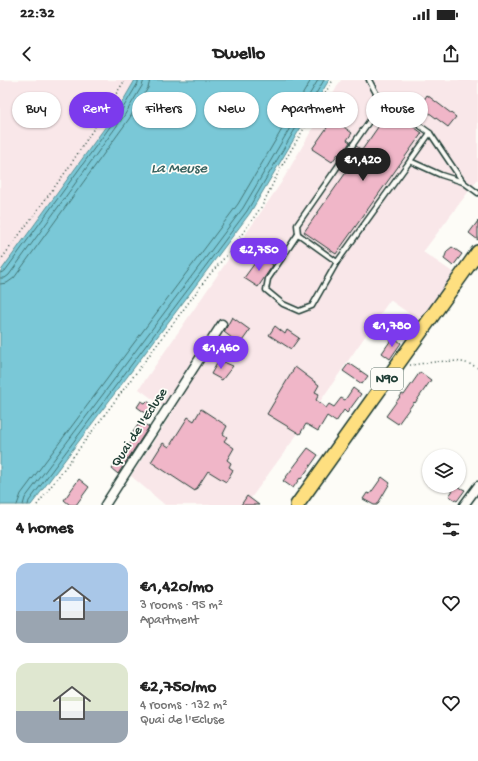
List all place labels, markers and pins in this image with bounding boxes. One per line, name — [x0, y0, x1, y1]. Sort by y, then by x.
pin: €1,420 — [330, 148, 396, 182]
pin: €2,750 — [226, 238, 292, 272]
pin: €1,780 — [359, 314, 425, 348]
pin: €1,460 — [188, 336, 254, 370]

